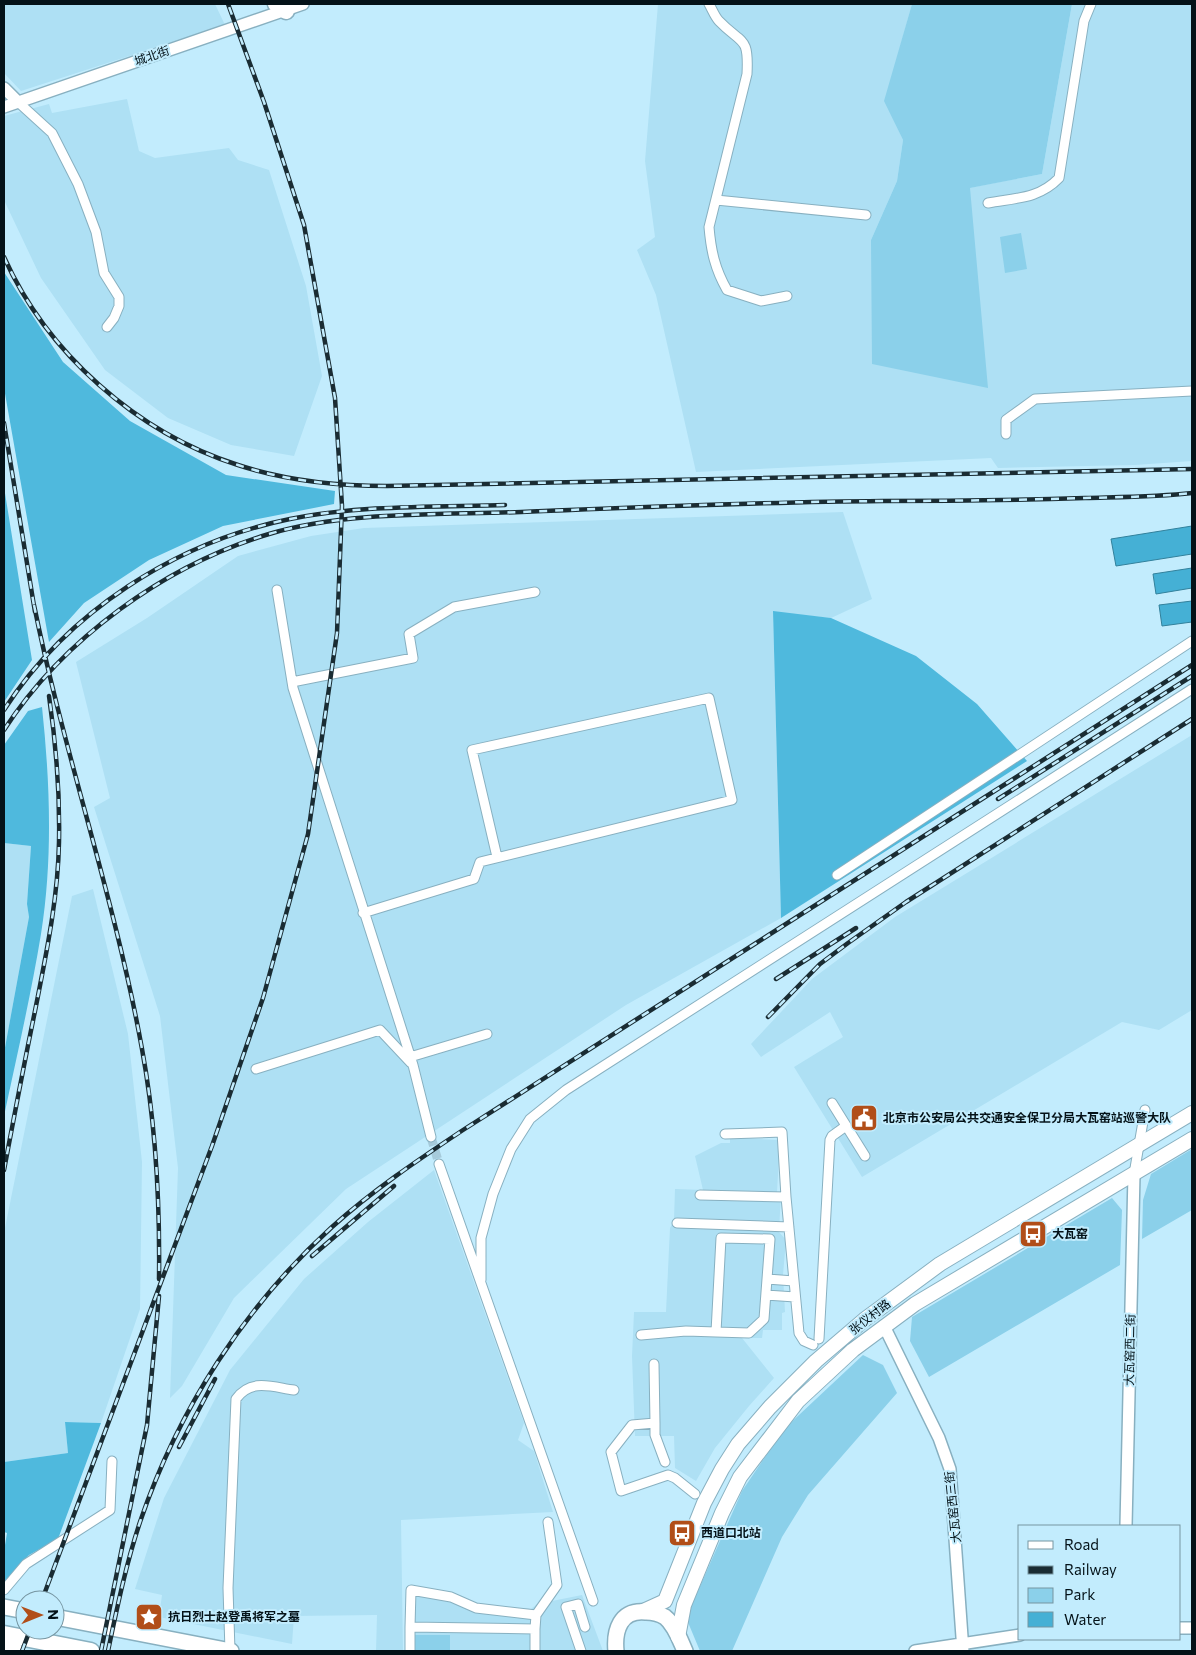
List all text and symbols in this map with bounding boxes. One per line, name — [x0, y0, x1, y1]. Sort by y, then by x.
street label: 城北街 — [132, 43, 171, 68]
public building icon: 北京市公安局公共交通安全保卫分局大瓦窑站巡警大队 — [849, 1103, 879, 1133]
place label: 北京市公安局公共交通安全保卫分局大瓦窑站巡警大队 — [883, 1110, 1171, 1124]
bus stop icon: 大瓦窑 — [1018, 1219, 1048, 1249]
place label: 大瓦窑 — [1052, 1226, 1088, 1240]
street label: 张仪村路 — [846, 1296, 893, 1337]
street label: 大瓦窑西二街 — [1121, 1314, 1137, 1386]
street label: 大瓦窑西三街 — [941, 1471, 963, 1544]
bus stop icon: 西道口北站 — [667, 1518, 697, 1548]
place label: 西道口北站 — [701, 1525, 761, 1539]
legend — [1018, 1525, 1181, 1640]
text: Road — [1064, 1535, 1099, 1553]
text: Railway — [1064, 1560, 1117, 1578]
text: Park — [1064, 1585, 1095, 1603]
north arrow — [15, 1590, 65, 1640]
place icon: 抗日烈士赵登禹将军之墓 — [134, 1602, 164, 1632]
text: N — [45, 1609, 62, 1620]
place label: 抗日烈士赵登禹将军之墓 — [168, 1609, 300, 1623]
text: Water — [1064, 1610, 1106, 1628]

